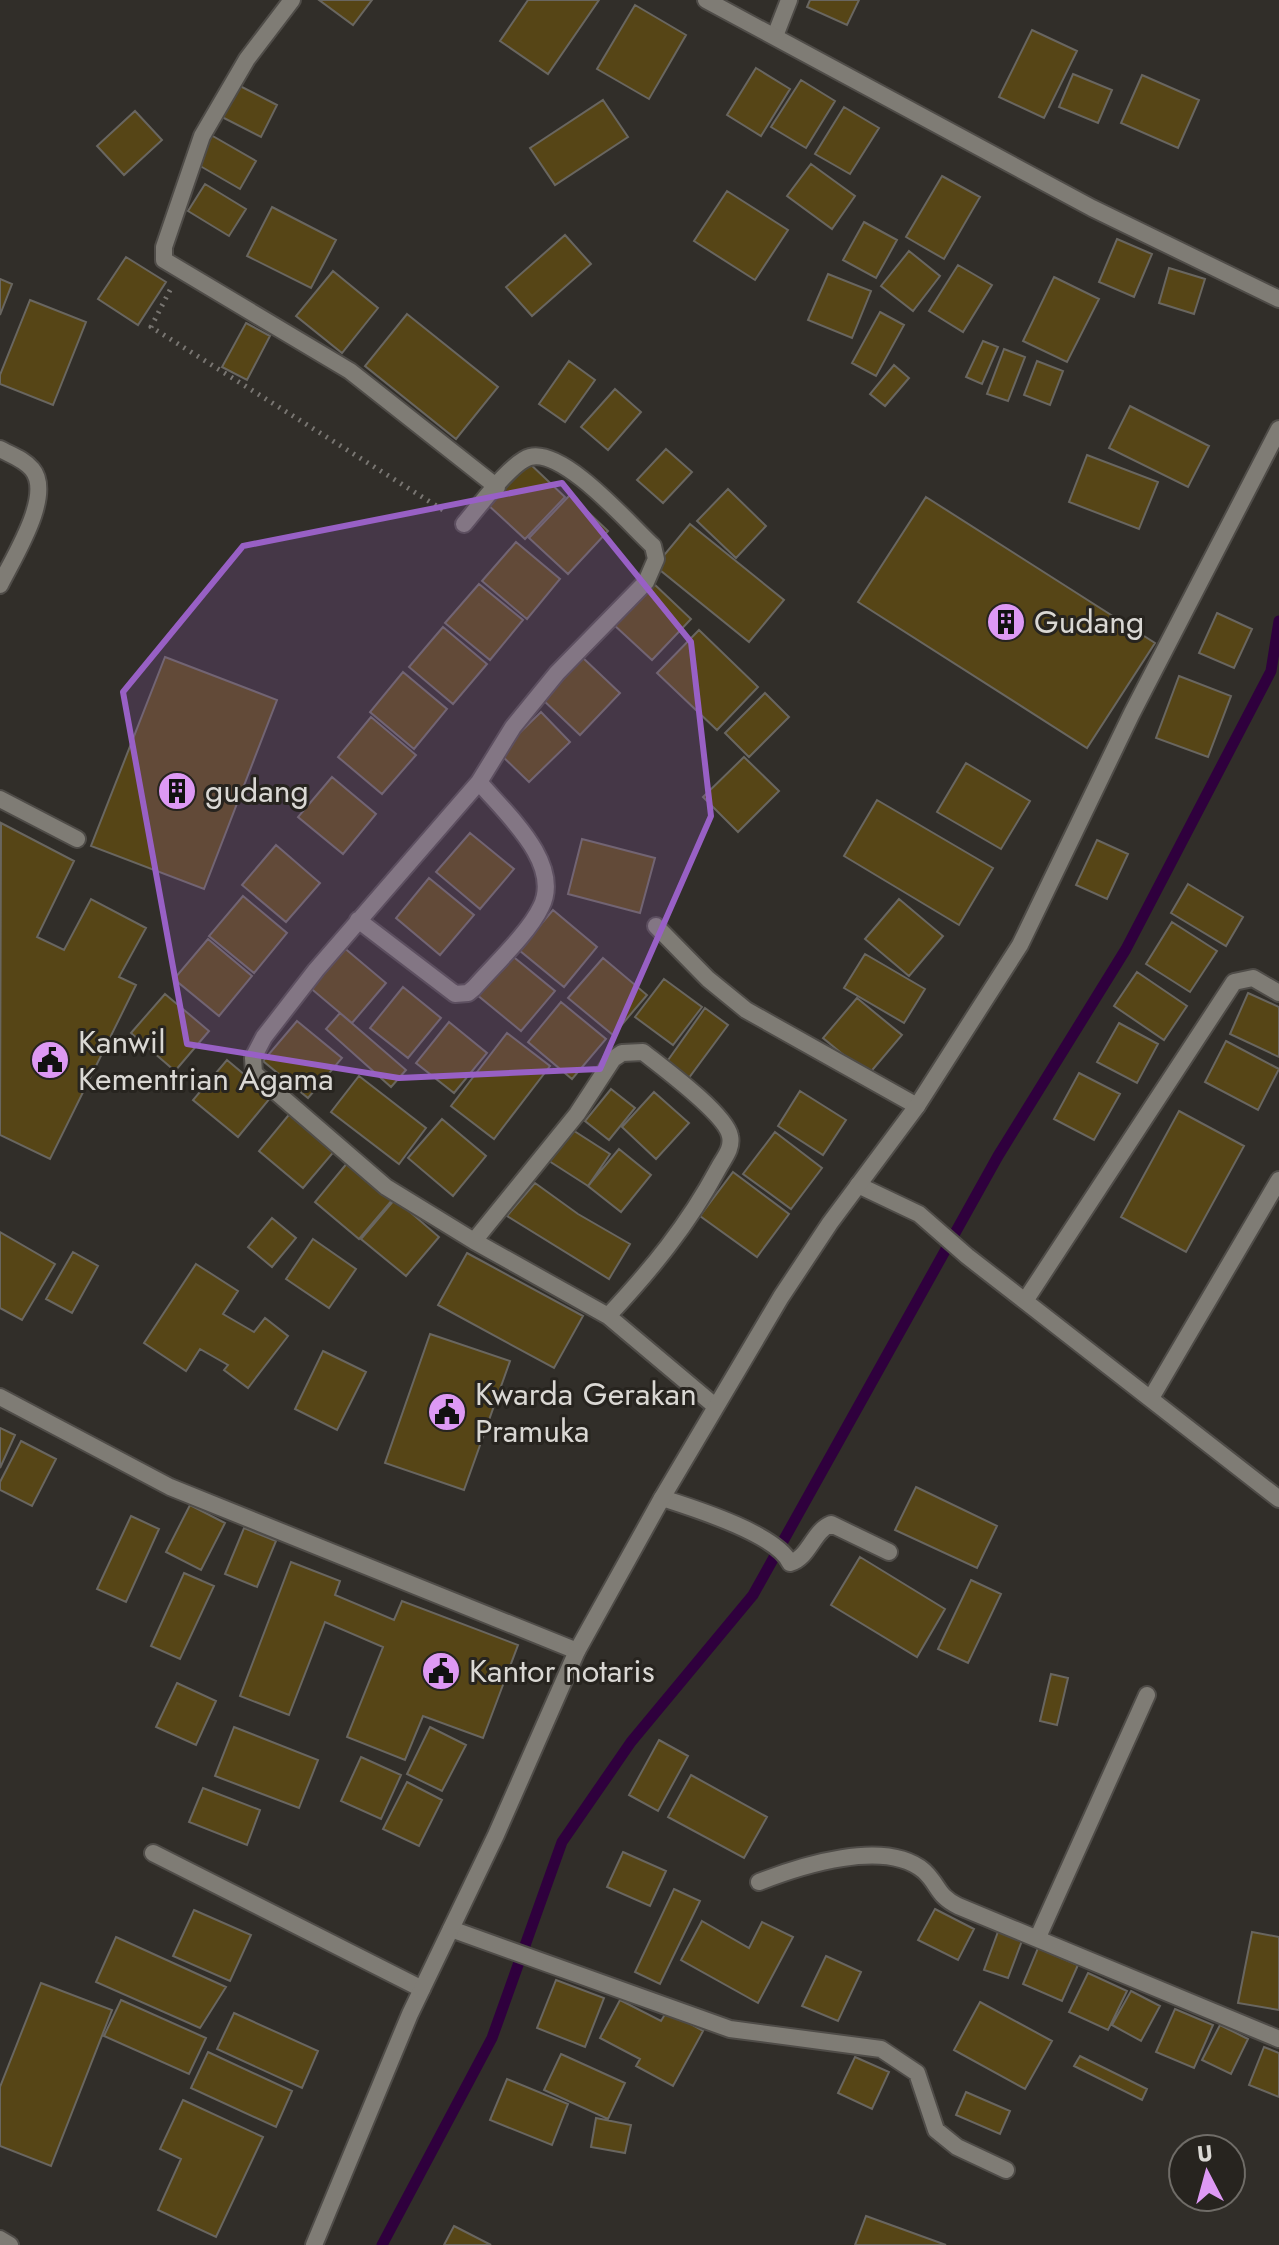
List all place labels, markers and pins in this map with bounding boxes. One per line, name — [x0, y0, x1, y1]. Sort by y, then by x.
place label: Gudang — [1034, 599, 1144, 645]
building icon: Gudang — [985, 601, 1027, 643]
place label: gudang — [205, 768, 309, 814]
building icon: gudang — [156, 770, 198, 812]
place label: Kanwil Kementrian Agama — [78, 1019, 334, 1102]
public building icon: Kanwil Kementrian Agama — [29, 1039, 71, 1081]
place label: Kwarda Gerakan Pramuka — [475, 1371, 697, 1454]
public building icon: Kwarda Gerakan Pramuka — [426, 1391, 468, 1433]
place label: Kantor notaris — [469, 1648, 655, 1694]
public building icon: Kantor notaris — [420, 1650, 462, 1692]

